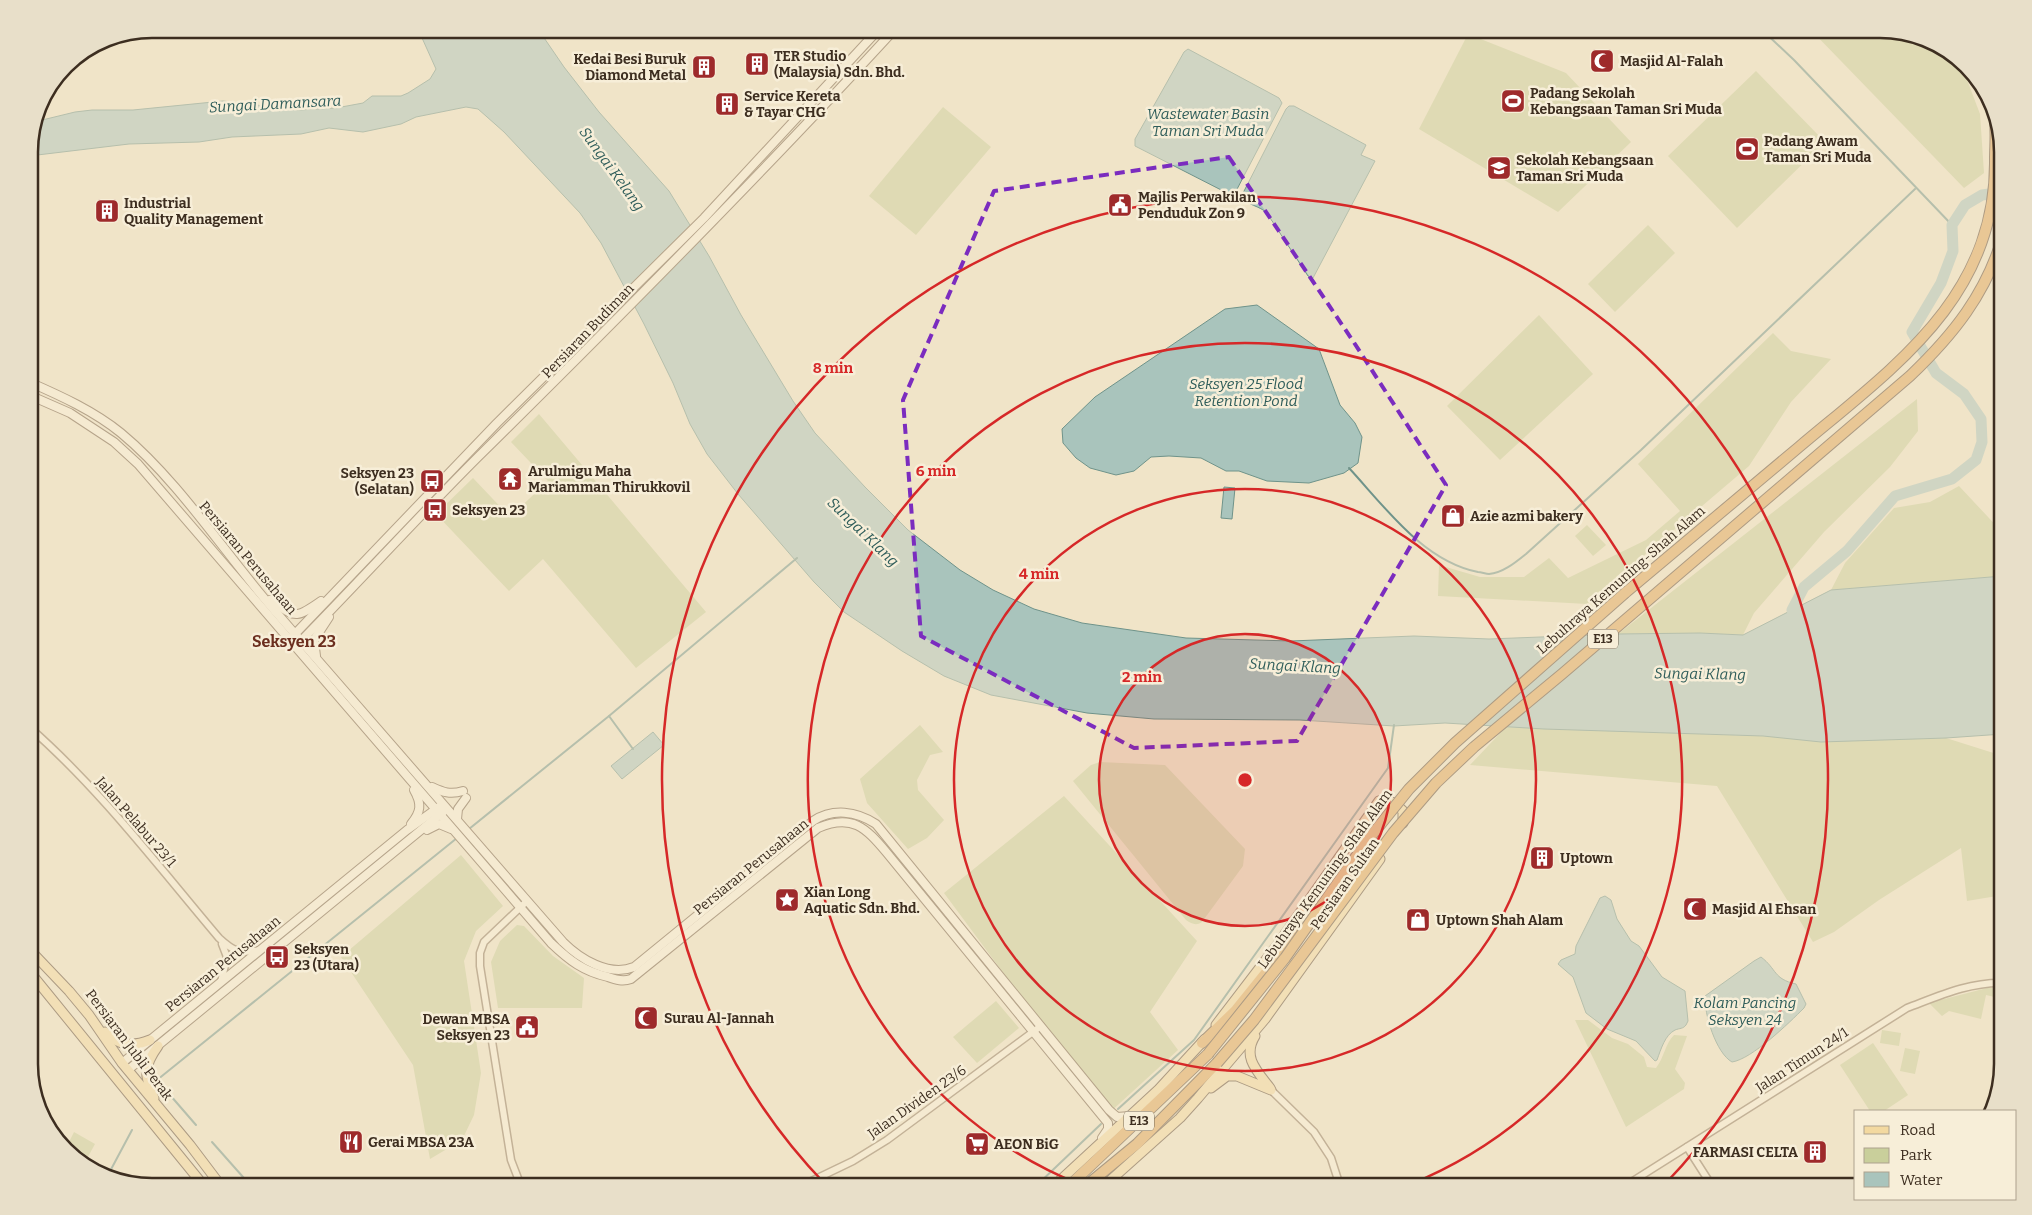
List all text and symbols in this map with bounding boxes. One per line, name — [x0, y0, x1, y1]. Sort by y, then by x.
place label: TER Studio (Malaysia) Sdn. Bhd. — [774, 48, 905, 81]
mosque icon: Masjid Al-Falah — [1589, 48, 1615, 74]
place label: Kedai Besi Buruk Diamond Metal — [573, 51, 687, 84]
building icon: TER Studio (Malaysia) Sdn. Bhd. — [744, 51, 770, 77]
place label: Masjid Al-Falah — [1620, 53, 1723, 70]
building icon: Kedai Besi Buruk Diamond Metal — [691, 54, 717, 80]
place label: Padang Sekolah Kebangsaan Taman Sri Muda — [1530, 85, 1722, 118]
place label: Service Kereta & Tayar CHG — [744, 88, 841, 121]
sports icon: Padang Sekolah Kebangsaan Taman Sri Muda — [1500, 88, 1526, 114]
building icon: Service Kereta & Tayar CHG — [714, 91, 740, 117]
water label: Sungai Damansara — [208, 92, 342, 116]
water label: Wastewater Basin Taman Sri Muda — [1147, 105, 1269, 140]
water label: Sungai Kelang — [576, 124, 648, 214]
place label: Padang Awam Taman Sri Muda — [1764, 133, 1872, 166]
sports icon: Padang Awam Taman Sri Muda — [1734, 136, 1760, 162]
place label: Sekolah Kebangsaan Taman Sri Muda — [1516, 152, 1653, 185]
school or university icon: Sekolah Kebangsaan Taman Sri Muda — [1486, 155, 1512, 181]
place label: Majlis Perwakilan Penduduk Zon 9 — [1138, 189, 1256, 222]
public building icon: Majlis Perwakilan Penduduk Zon 9 — [1107, 192, 1133, 218]
place label: Industrial Quality Management — [124, 195, 264, 228]
building icon: Industrial Quality Management — [94, 198, 120, 224]
street label: Persiaran Budiman — [538, 280, 638, 382]
text: 8 min — [813, 359, 854, 377]
water label: Seksyen 25 Flood Retention Pond — [1189, 375, 1303, 410]
text: 6 min — [916, 462, 956, 480]
place label: Arulmigu Maha Mariamman Thirukkovil — [528, 463, 691, 496]
place label: Seksyen 23 (Selatan) — [341, 465, 414, 498]
temple icon: Arulmigu Maha Mariamman Thirukkovil — [497, 466, 523, 492]
bus stop icon: Seksyen 23 (Selatan) — [419, 468, 445, 494]
water label: Sungai Klang — [824, 494, 902, 570]
bus stop icon: Seksyen 23 — [422, 497, 448, 523]
street label: Persiaran Perusahaan — [196, 498, 301, 618]
place label: Seksyen 23 — [452, 502, 525, 519]
street label: Lebuhraya Kemuning-Shah Alam — [1533, 502, 1709, 658]
shop icon: Azie azmi bakery — [1440, 503, 1466, 529]
place label: Azie azmi bakery — [1470, 508, 1583, 525]
text: 4 min — [1019, 565, 1060, 583]
road number: E13 — [1588, 630, 1618, 648]
district label: Seksyen 23 — [252, 632, 336, 651]
water label: Sungai Klang — [1249, 655, 1341, 677]
water label: Sungai Klang — [1654, 664, 1746, 684]
text: 2 min — [1122, 668, 1162, 686]
centre of rings — [1236, 771, 1254, 789]
street label: Jalan Pelabur 23/1 — [92, 773, 180, 871]
street label: Lebuhraya Kemuning-Shah Alam — [1254, 786, 1396, 972]
street label: Persiaran Perusahaan — [690, 815, 812, 919]
street label: Persiaran Sultan — [1307, 835, 1383, 933]
building icon: Uptown — [1529, 845, 1555, 871]
place label: Uptown — [1560, 850, 1613, 867]
place label: Xian Long Aquatic Sdn. Bhd. — [804, 884, 920, 917]
place icon: Xian Long Aquatic Sdn. Bhd. — [774, 887, 800, 913]
mosque icon: Masjid Al Ehsan — [1682, 896, 1708, 922]
place label: Masjid Al Ehsan — [1712, 901, 1816, 918]
shop icon: Uptown Shah Alam — [1405, 907, 1431, 933]
street label: Persiaran Perusahaan — [162, 912, 284, 1016]
place label: Uptown Shah Alam — [1436, 912, 1564, 929]
place label: Seksyen 23 (Utara) — [294, 941, 359, 974]
bus stop icon: Seksyen 23 (Utara) — [264, 944, 290, 970]
street label: Persiaran Jubli Perak — [82, 986, 176, 1104]
water label: Kolam Pancing Seksyen 24 — [1694, 994, 1796, 1029]
mosque icon: Surau Al-Jannah — [633, 1005, 659, 1031]
place label: Surau Al-Jannah — [664, 1010, 774, 1027]
place label: Dewan MBSA Seksyen 23 — [423, 1011, 510, 1044]
public building icon: Dewan MBSA Seksyen 23 — [514, 1014, 540, 1040]
street label: Jalan Timun 24/1 — [1752, 1024, 1852, 1097]
street label: Jalan Dividen 23/6 — [864, 1062, 969, 1143]
legend — [1854, 1110, 2017, 1200]
road number: E13 — [1124, 1112, 1154, 1130]
text: Road — [1900, 1121, 1935, 1139]
restaurant icon: Gerai MBSA 23A — [338, 1129, 364, 1155]
supermarket icon: AEON BiG — [964, 1131, 990, 1157]
place label: Gerai MBSA 23A — [368, 1134, 474, 1151]
place label: AEON BiG — [994, 1136, 1059, 1153]
building icon: FARMASI CELTA — [1802, 1139, 1828, 1165]
place label: FARMASI CELTA — [1693, 1144, 1798, 1161]
text: Park — [1900, 1146, 1932, 1164]
text: Water — [1900, 1171, 1943, 1189]

